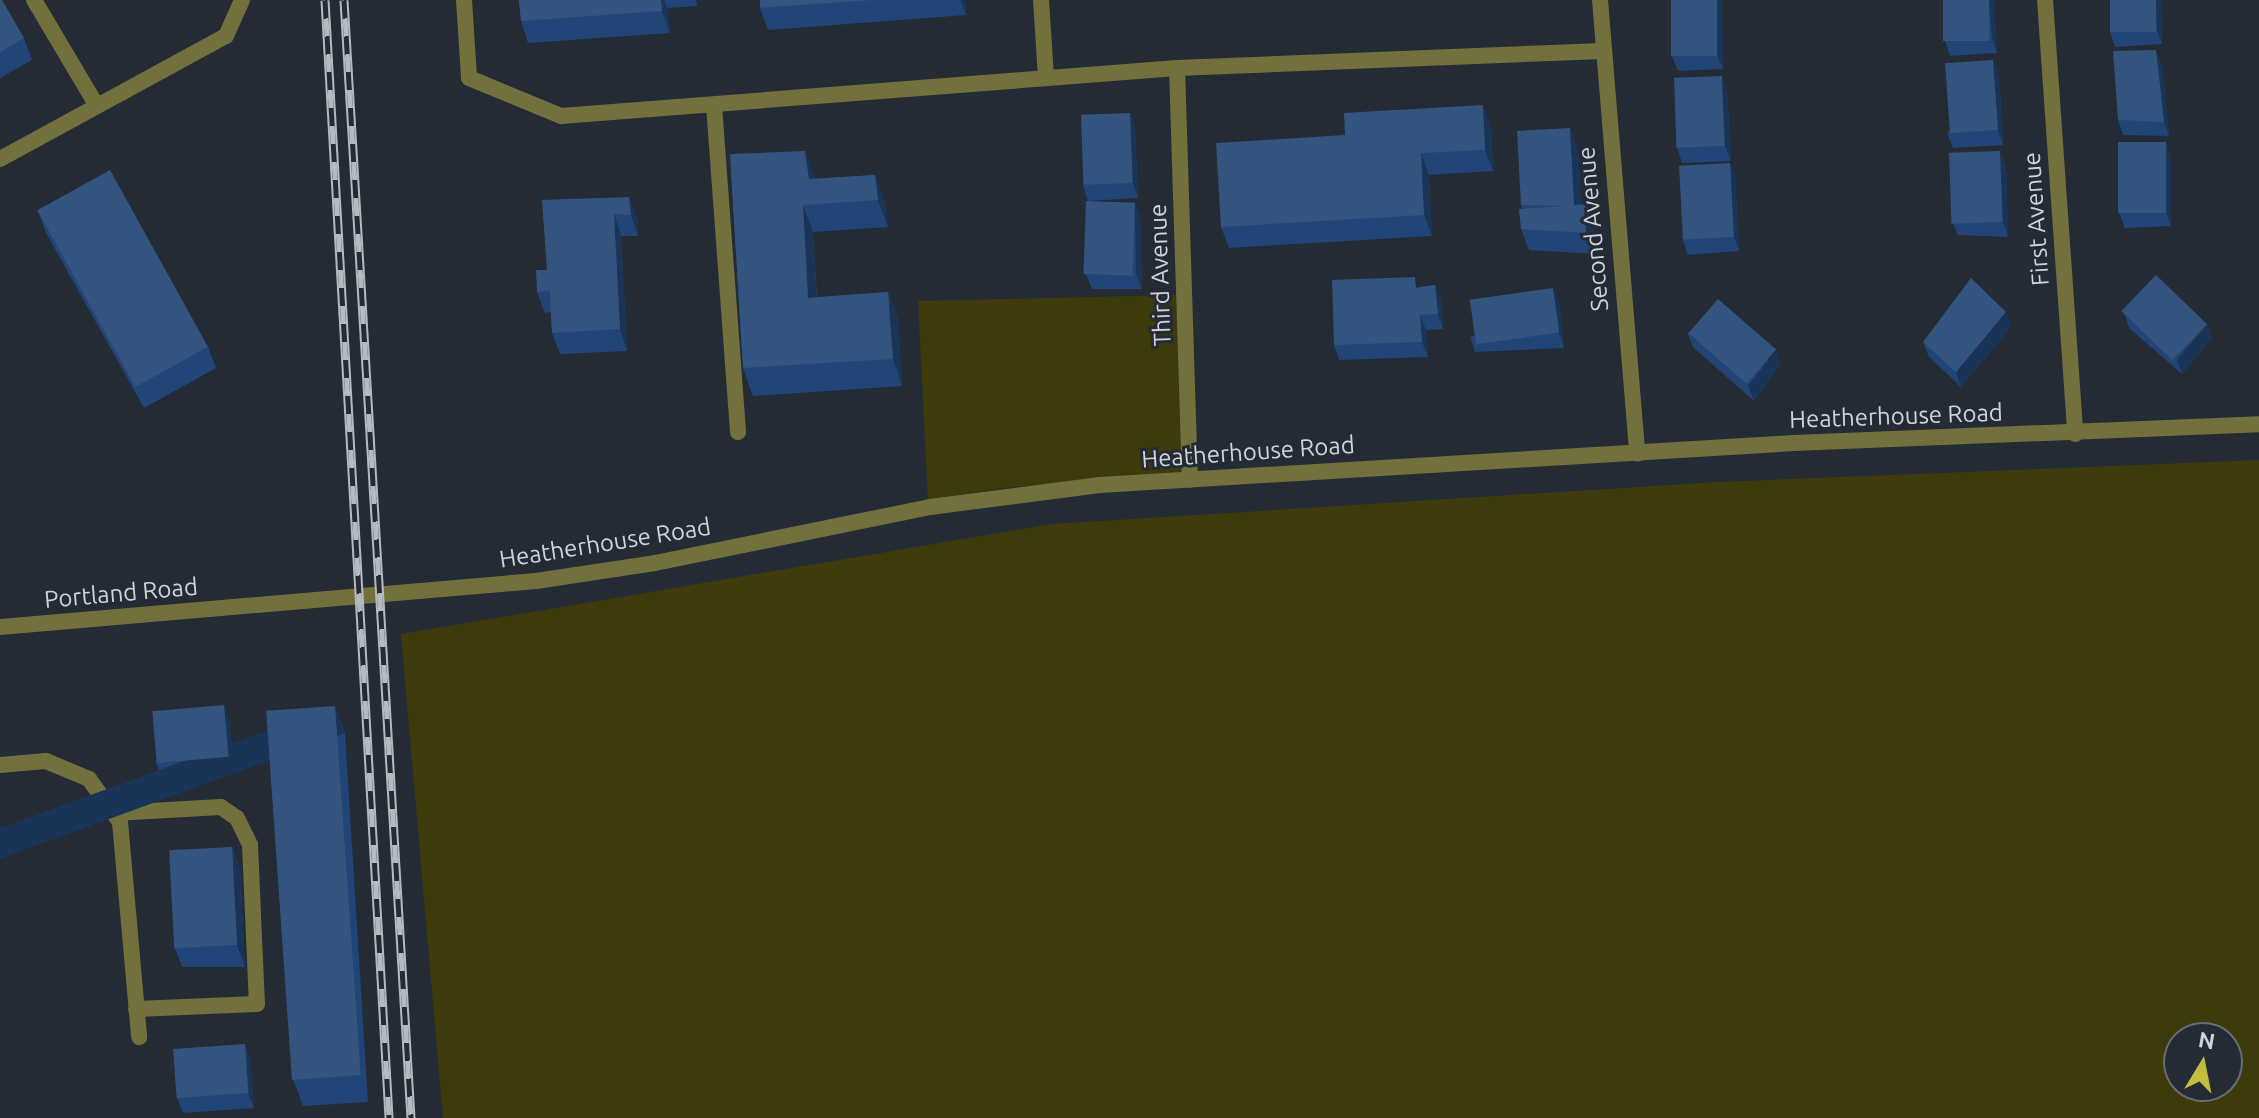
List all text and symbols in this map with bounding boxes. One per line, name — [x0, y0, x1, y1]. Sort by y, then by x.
street label: Second Avenue — [1571, 146, 1615, 312]
street label: First Avenue — [2017, 151, 2055, 287]
street label: Third Avenue — [1143, 203, 1177, 347]
street label: Heatherhouse Road — [1789, 398, 2003, 434]
street label: Heatherhouse Road — [1140, 430, 1356, 474]
street label: Heatherhouse Road — [497, 512, 713, 574]
street label: Portland Road — [43, 572, 199, 614]
north arrow — [2163, 1022, 2243, 1102]
text: N — [2197, 1026, 2217, 1054]

